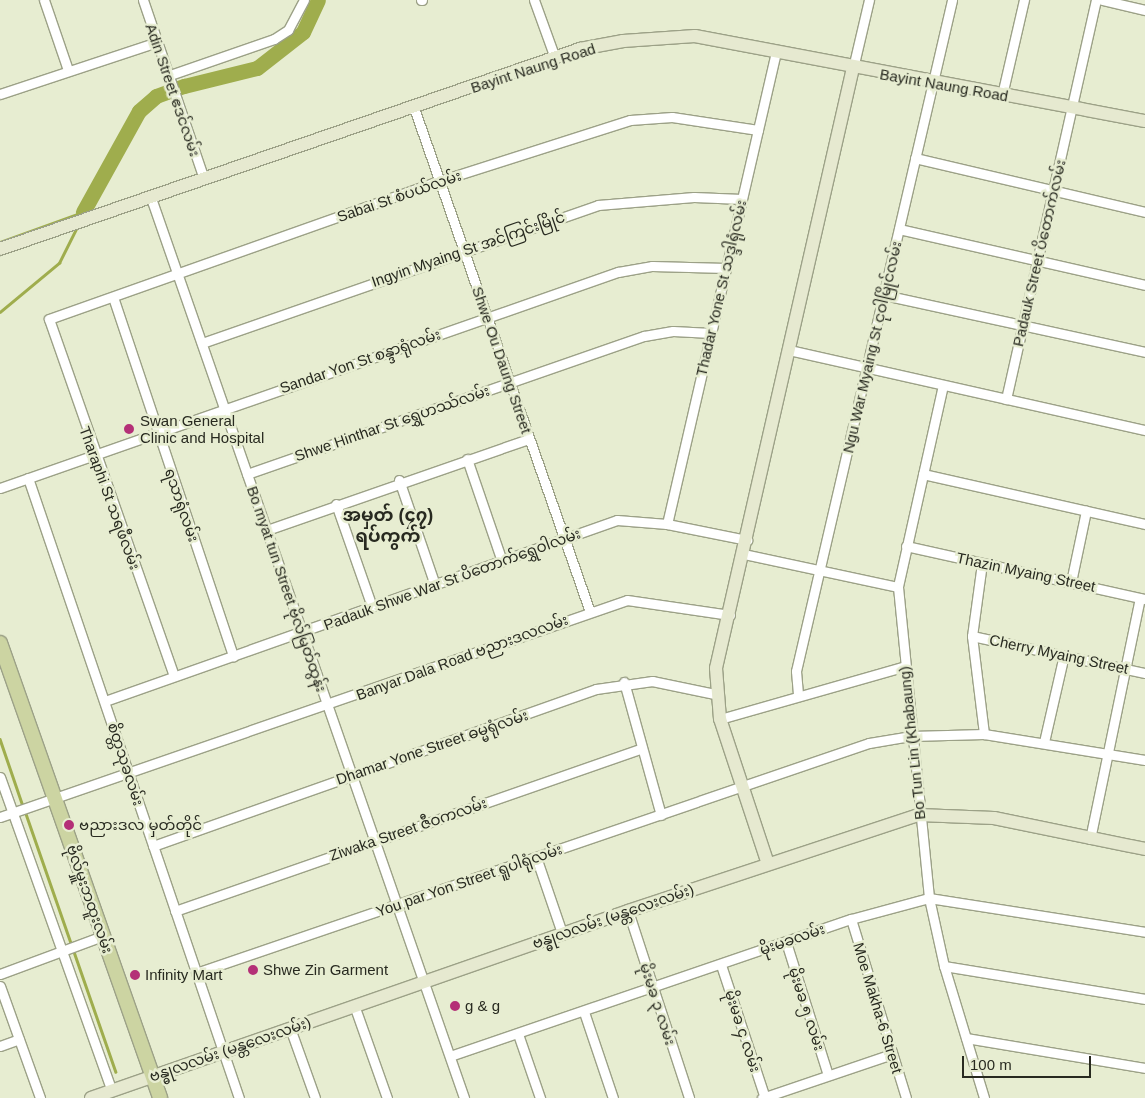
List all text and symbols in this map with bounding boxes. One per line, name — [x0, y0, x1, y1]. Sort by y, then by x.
street label: Adin Street ဧဒင်လမ်း — [142, 21, 204, 159]
street label: Bayint Naung Road — [468, 39, 598, 97]
street label: Bayint Naung Road — [878, 65, 1010, 105]
street label: Padauk Street ပိတောက်လမ်း — [1009, 158, 1069, 348]
street label: Sabai St စံပယ်လမ်း — [335, 166, 463, 226]
street label: Thadar Yone St သဒ္ဒါရုံလမ်း — [692, 198, 750, 378]
street label: Ingyin Myaing St အင်ကြင်းမြိုင် — [369, 207, 567, 291]
street label: Ngu War Myaing St ငုဝါမြိုင်လမ်း — [839, 239, 905, 455]
street label: Shwe Ou Daung Street — [468, 284, 536, 436]
street label: Sandar Yon St စန္ဒာရုံလမ်း — [277, 325, 443, 397]
street label: Shwe Hinthar St ရွှေဟဿ်လမ်း — [292, 381, 492, 465]
place label: Swan General Clinic and Hospital — [140, 411, 264, 446]
marker: Swan General Clinic and Hospital — [122, 422, 136, 436]
street label: Tharaphi St သရဖီလမ်း — [76, 424, 144, 572]
street label: ရသာရုံလမ်း — [161, 466, 203, 544]
street label: Bo myat tun Street ဗိုလ်မြတ်ထွန်း — [243, 484, 331, 694]
district label: အမှတ် (၄၇) ရပ်ကွက် — [343, 505, 433, 548]
street label: Padauk Shwe War St ပိတောက်ရွှေဝါလမ်း — [321, 524, 583, 634]
street label: Thazin Myaing Street — [955, 548, 1097, 596]
street label: Banyar Dala Road ဗညားဒလလမ်း — [354, 610, 570, 704]
street label: Cherry Myaing Street — [988, 630, 1130, 678]
street label: Bo Tun Lin (Khabaung) — [895, 665, 929, 821]
street label: Dhamar Yone Street ဓမ္မရုံလမ်း — [333, 706, 531, 788]
street label: စိတ္တသုခလမ်း — [104, 720, 148, 808]
street label: Ziwaka Street ဇီဝကလမ်း — [327, 794, 489, 864]
place label: ဗညားဒလ မှတ်တိုင် — [79, 816, 202, 834]
marker: ဗညားဒလ မှတ်တိုင် — [63, 819, 75, 831]
street label: You par Yon Street ရူပါရုံလမ်း — [374, 840, 564, 920]
street label: ဗိုလ်မှူးဘထူးလမ်း — [63, 842, 117, 956]
street label: ဗန္ဓုလလမ်း (မန္တလေးလမ်း) — [530, 880, 696, 952]
street label: မိုးမခလမ်း — [757, 919, 827, 959]
street label: Moe Makha-6 Street — [850, 940, 906, 1076]
place label: Shwe Zin Garment — [263, 961, 388, 979]
street label: မိုးမခ ၃ လမ်း — [636, 961, 680, 1047]
marker: Shwe Zin Garment — [247, 964, 259, 976]
street label: မိုးမခ ၅ လမ်း — [785, 965, 829, 1053]
place label: Infinity Mart — [145, 966, 223, 984]
marker: Infinity Mart — [129, 969, 141, 981]
street label: မိုးမခ ၄ လမ်း — [721, 988, 765, 1074]
place label: g & g — [465, 997, 500, 1015]
marker: g & g — [449, 1000, 461, 1012]
street label: ဗန္ဓုလလမ်း (မန္တလေးလမ်း) — [147, 1013, 313, 1085]
scale bar — [965, 1046, 1094, 1078]
text: 100 m — [970, 1056, 1012, 1073]

